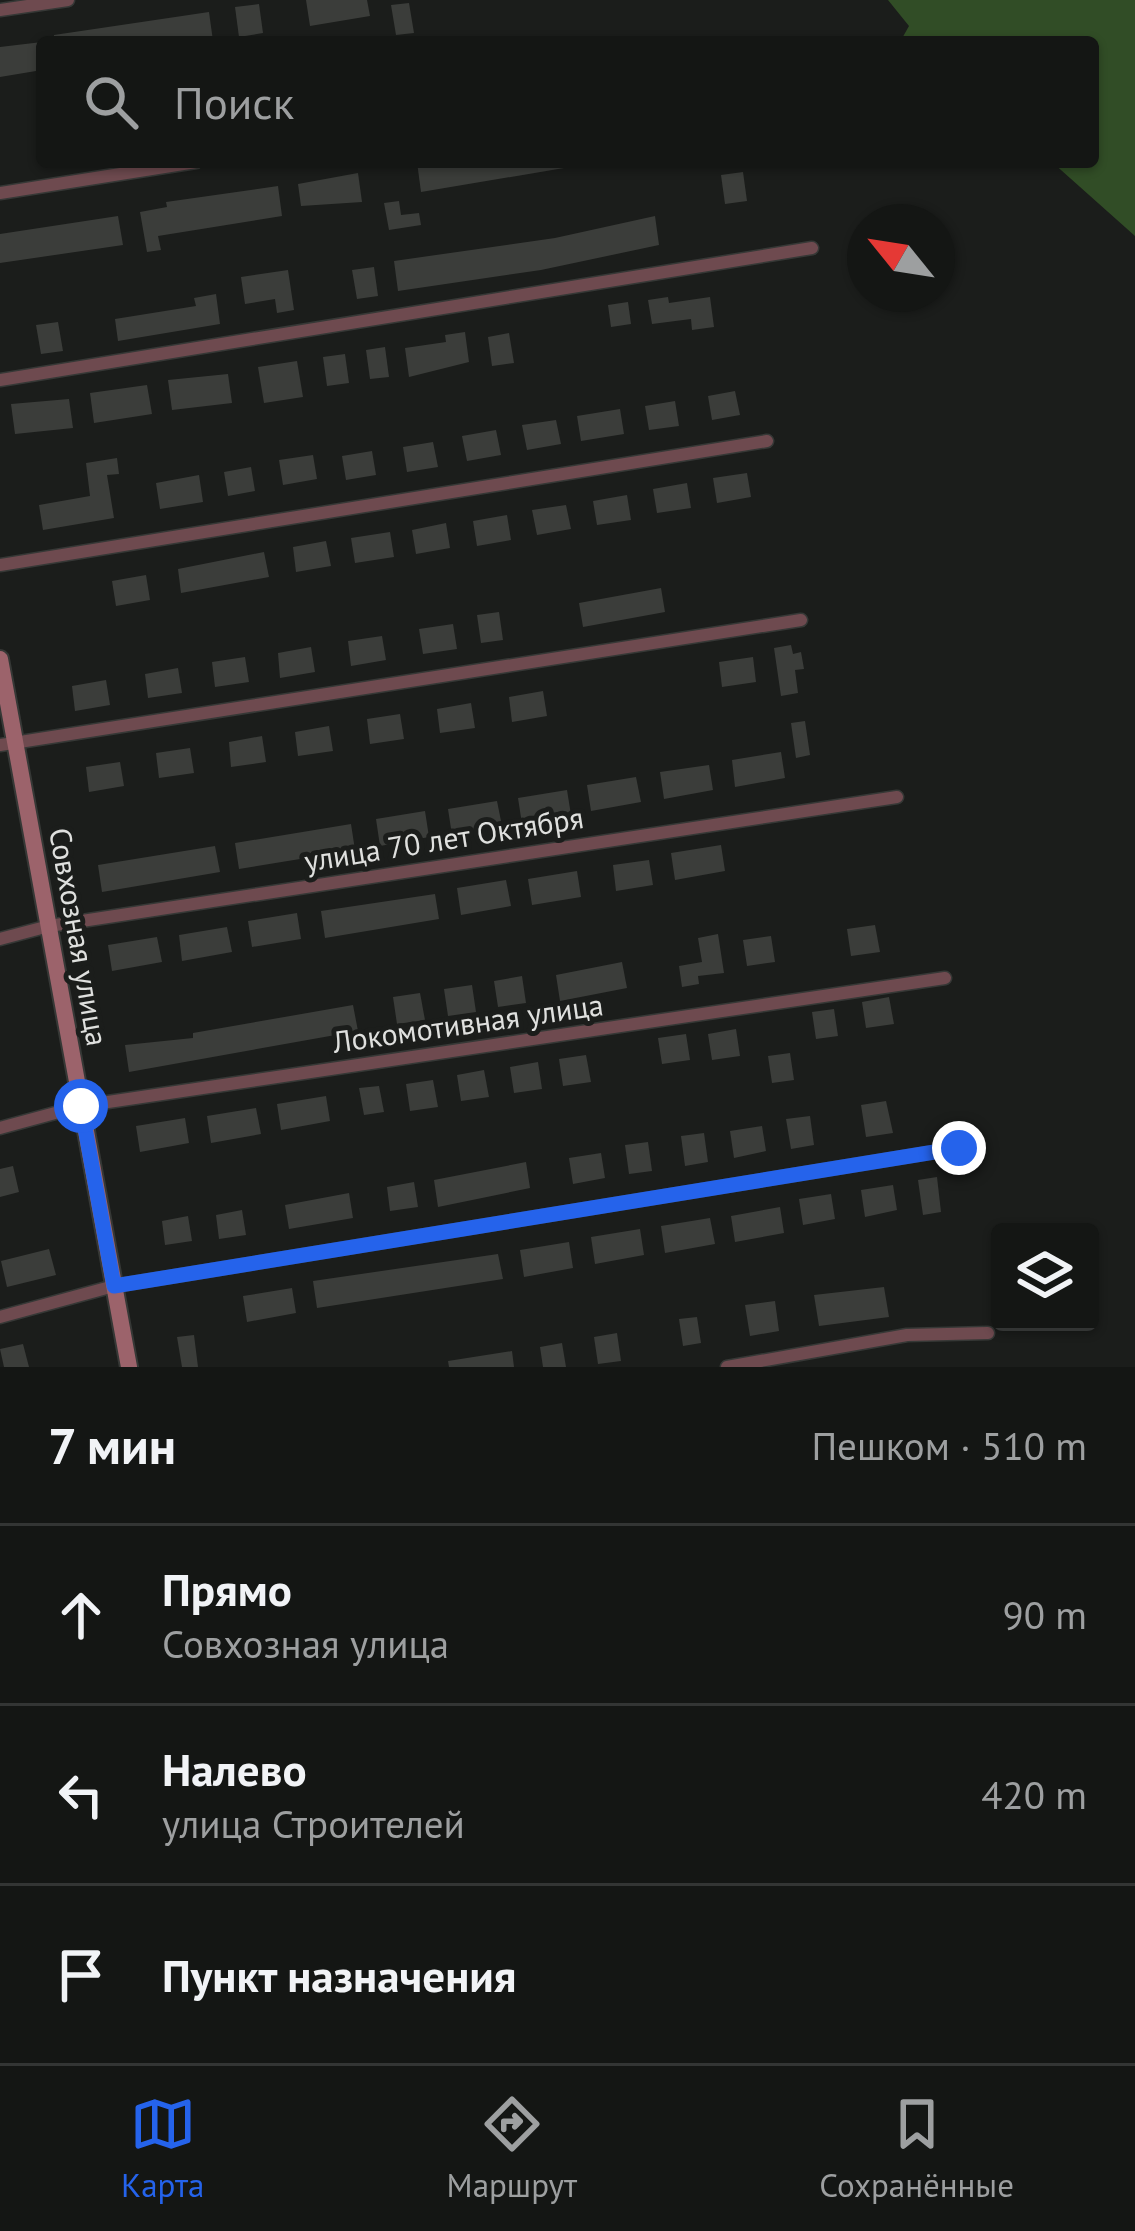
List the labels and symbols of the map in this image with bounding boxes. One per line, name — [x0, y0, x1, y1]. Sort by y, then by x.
north arrow — [847, 204, 955, 312]
street label: улица 70 лет Октября — [301, 797, 586, 880]
street label: Совхозная улица — [41, 825, 118, 1049]
street label: Локомотивная улица — [329, 984, 606, 1061]
route start — [54, 1079, 108, 1133]
route end — [932, 1121, 986, 1175]

